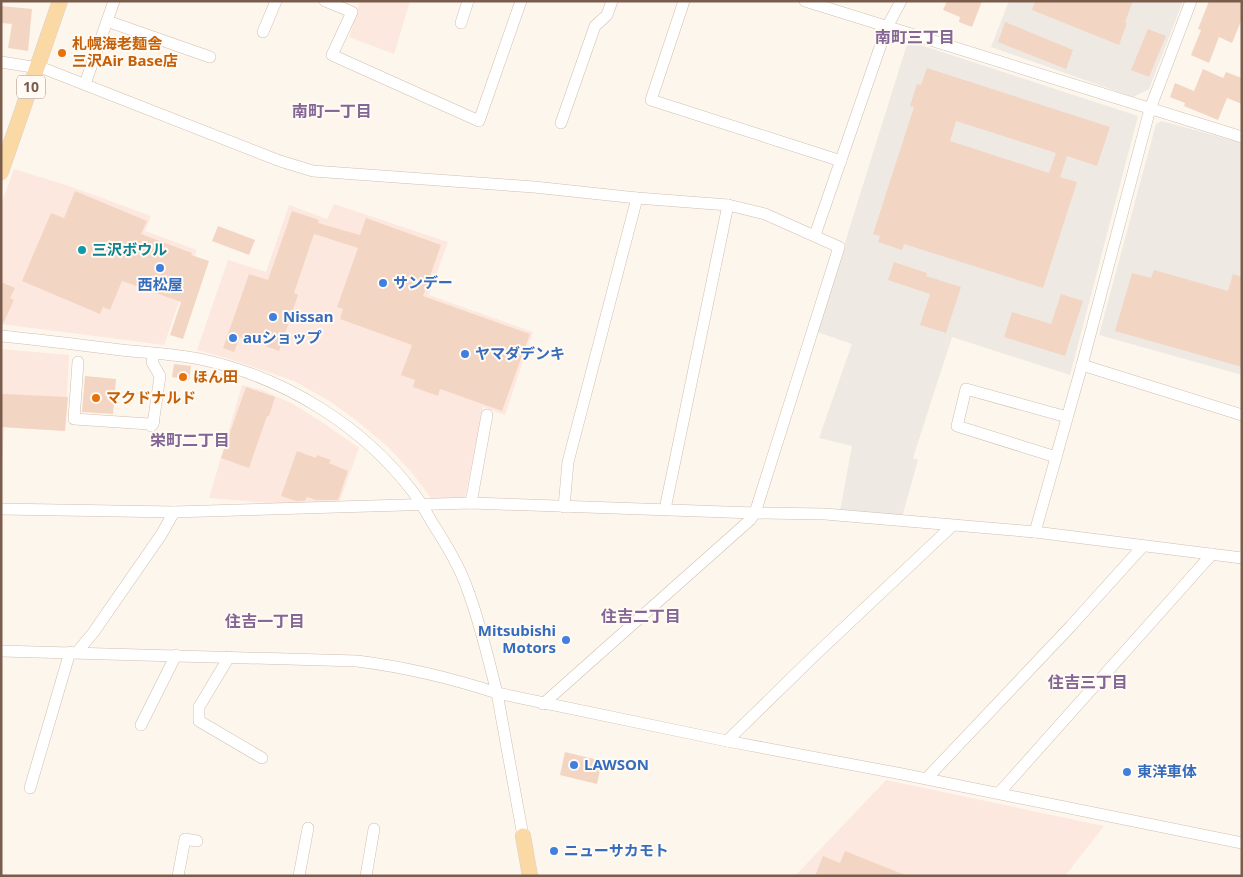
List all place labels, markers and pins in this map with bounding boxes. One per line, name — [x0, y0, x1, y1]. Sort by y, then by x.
place label: 札幌海老麺舎 三沢Air Base店 — [72, 33, 178, 70]
marker: 札幌海老麺舎 三沢Air Base店 — [56, 47, 68, 59]
place label: 三沢ボウル — [92, 239, 167, 259]
marker: 三沢ボウル — [76, 244, 88, 256]
marker: 西松屋 — [154, 262, 166, 274]
place label: サンデー — [393, 272, 453, 292]
place label: 西松屋 — [137, 274, 183, 294]
marker: サンデー — [377, 277, 389, 289]
place label: Nissan — [283, 306, 333, 326]
marker: Nissan — [267, 311, 279, 323]
place label: auショップ — [243, 327, 322, 347]
marker: auショップ — [227, 332, 239, 344]
place label: ヤマダデンキ — [475, 343, 565, 363]
marker: ヤマダデンキ — [459, 348, 471, 360]
place label: ほん田 — [193, 366, 238, 386]
marker: ほん田 — [177, 371, 189, 383]
place label: マクドナルド — [106, 387, 196, 407]
marker: マクドナルド — [90, 392, 102, 404]
place label: Mitsubishi Motors — [478, 620, 556, 657]
marker: Mitsubishi Motors — [560, 634, 572, 646]
place label: LAWSON — [584, 754, 649, 774]
marker: LAWSON — [568, 759, 580, 771]
place label: 東洋車体 — [1137, 761, 1197, 781]
marker: 東洋車体 — [1121, 766, 1133, 778]
place label: ニューサカモト — [564, 840, 669, 860]
marker: ニューサカモト — [548, 845, 560, 857]

